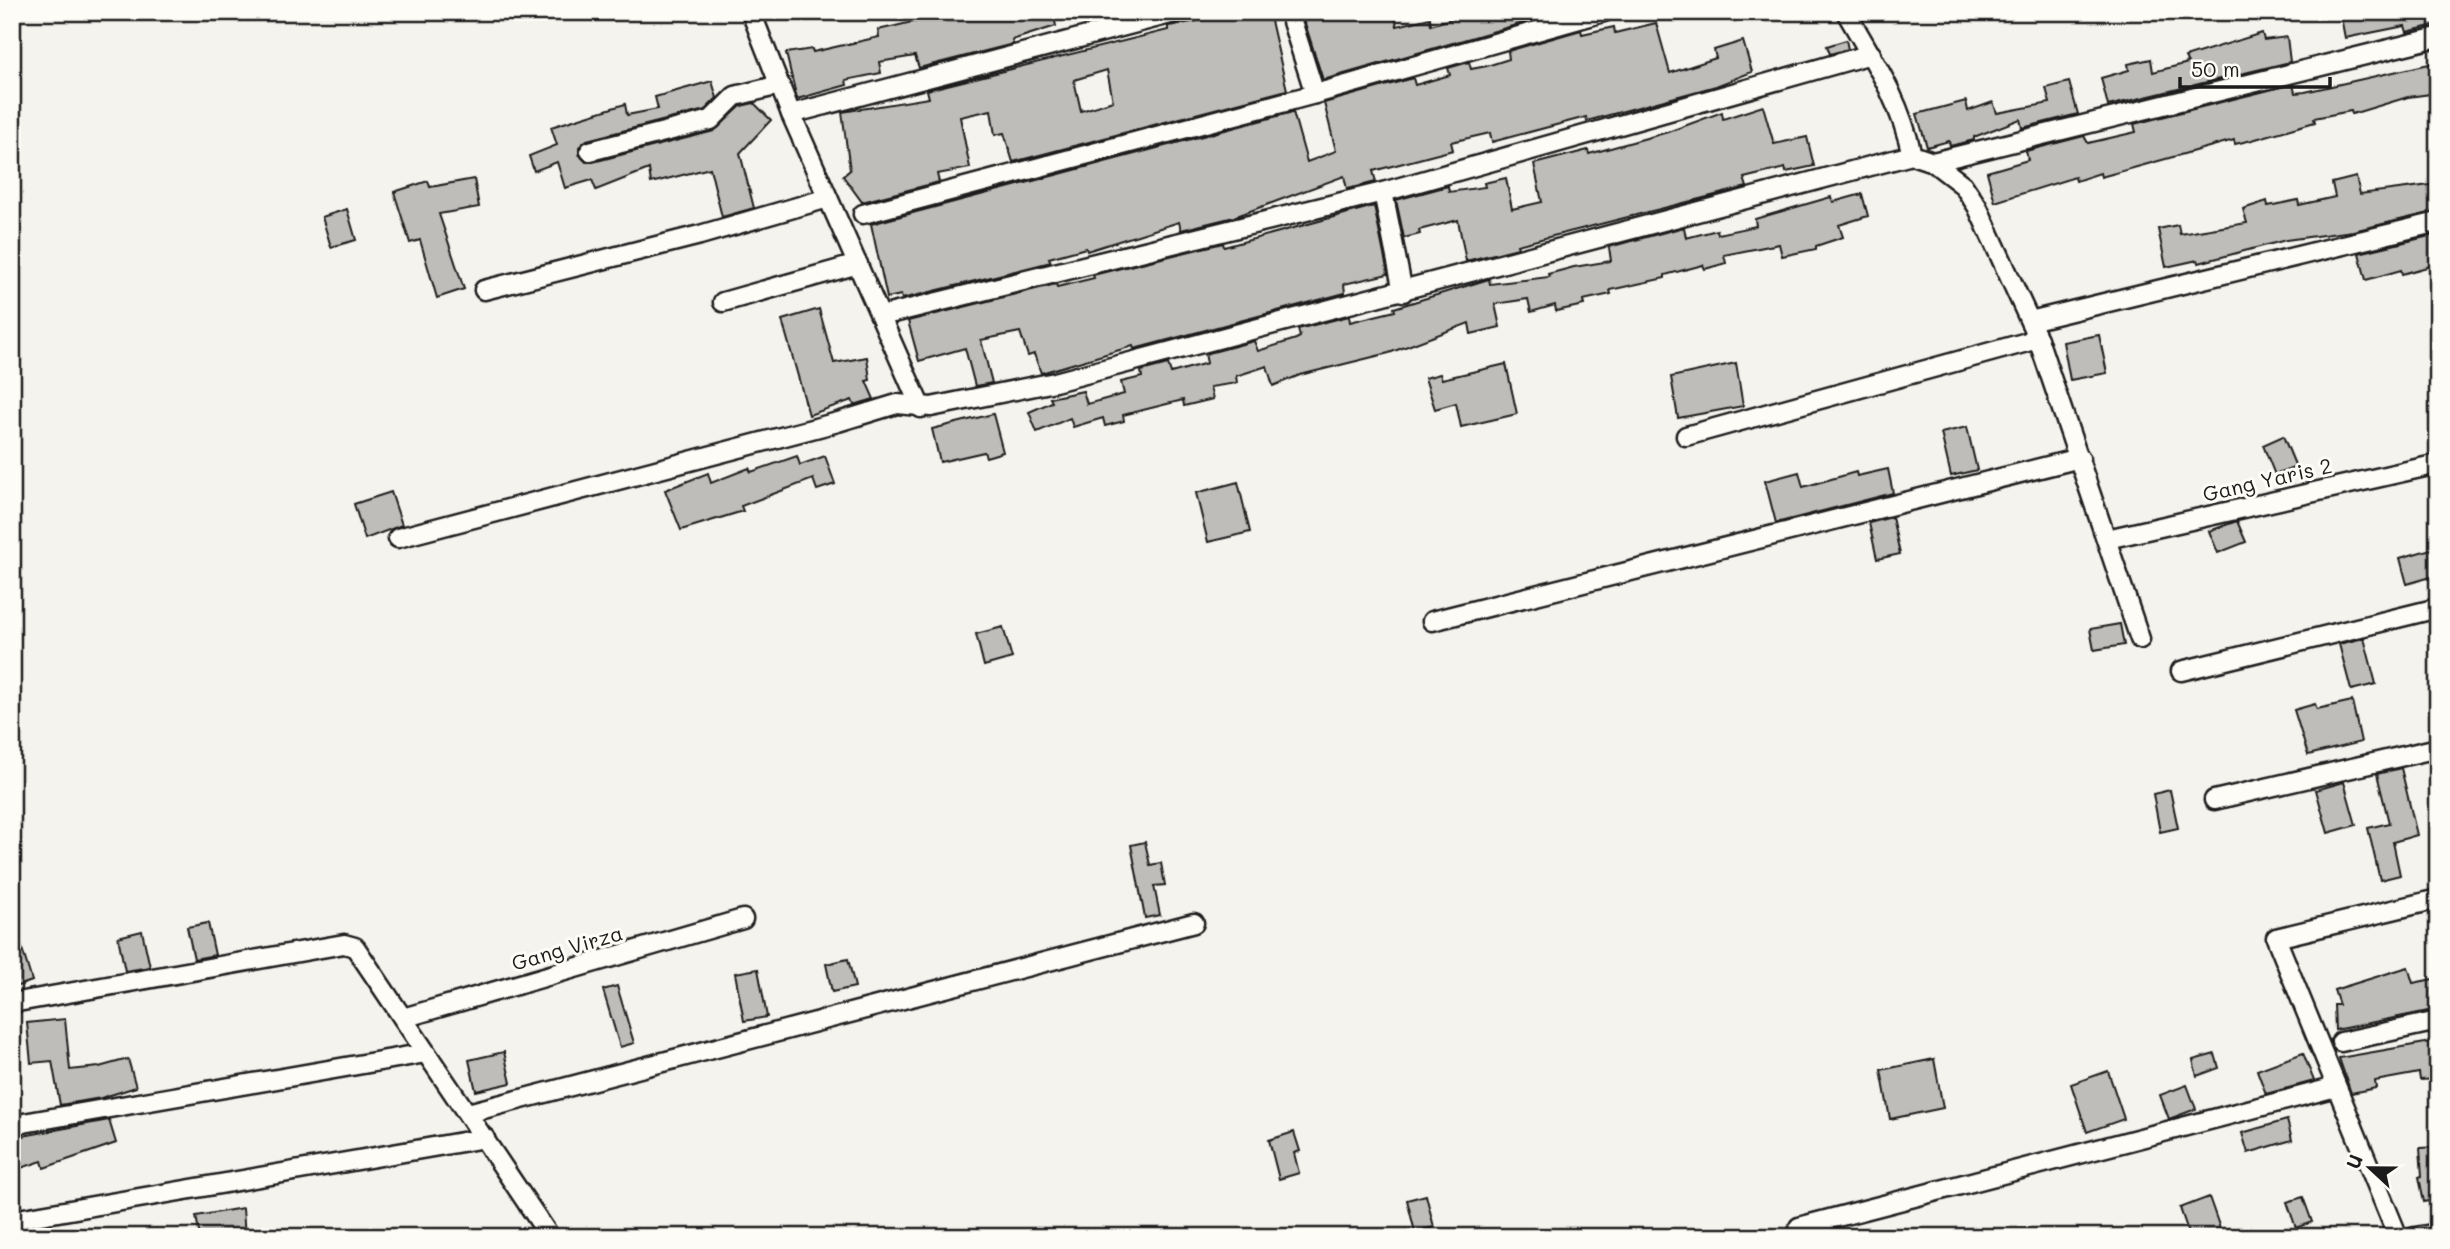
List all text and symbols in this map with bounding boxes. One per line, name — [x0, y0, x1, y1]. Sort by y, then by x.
scale bar — [2180, 46, 2331, 90]
text: 50 m — [2191, 55, 2240, 82]
street label: Gang Yaris 2 — [2200, 451, 2334, 507]
street label: Gang Virza — [508, 918, 626, 976]
north arrow — [2334, 1134, 2404, 1204]
text: U — [2340, 1151, 2368, 1172]

